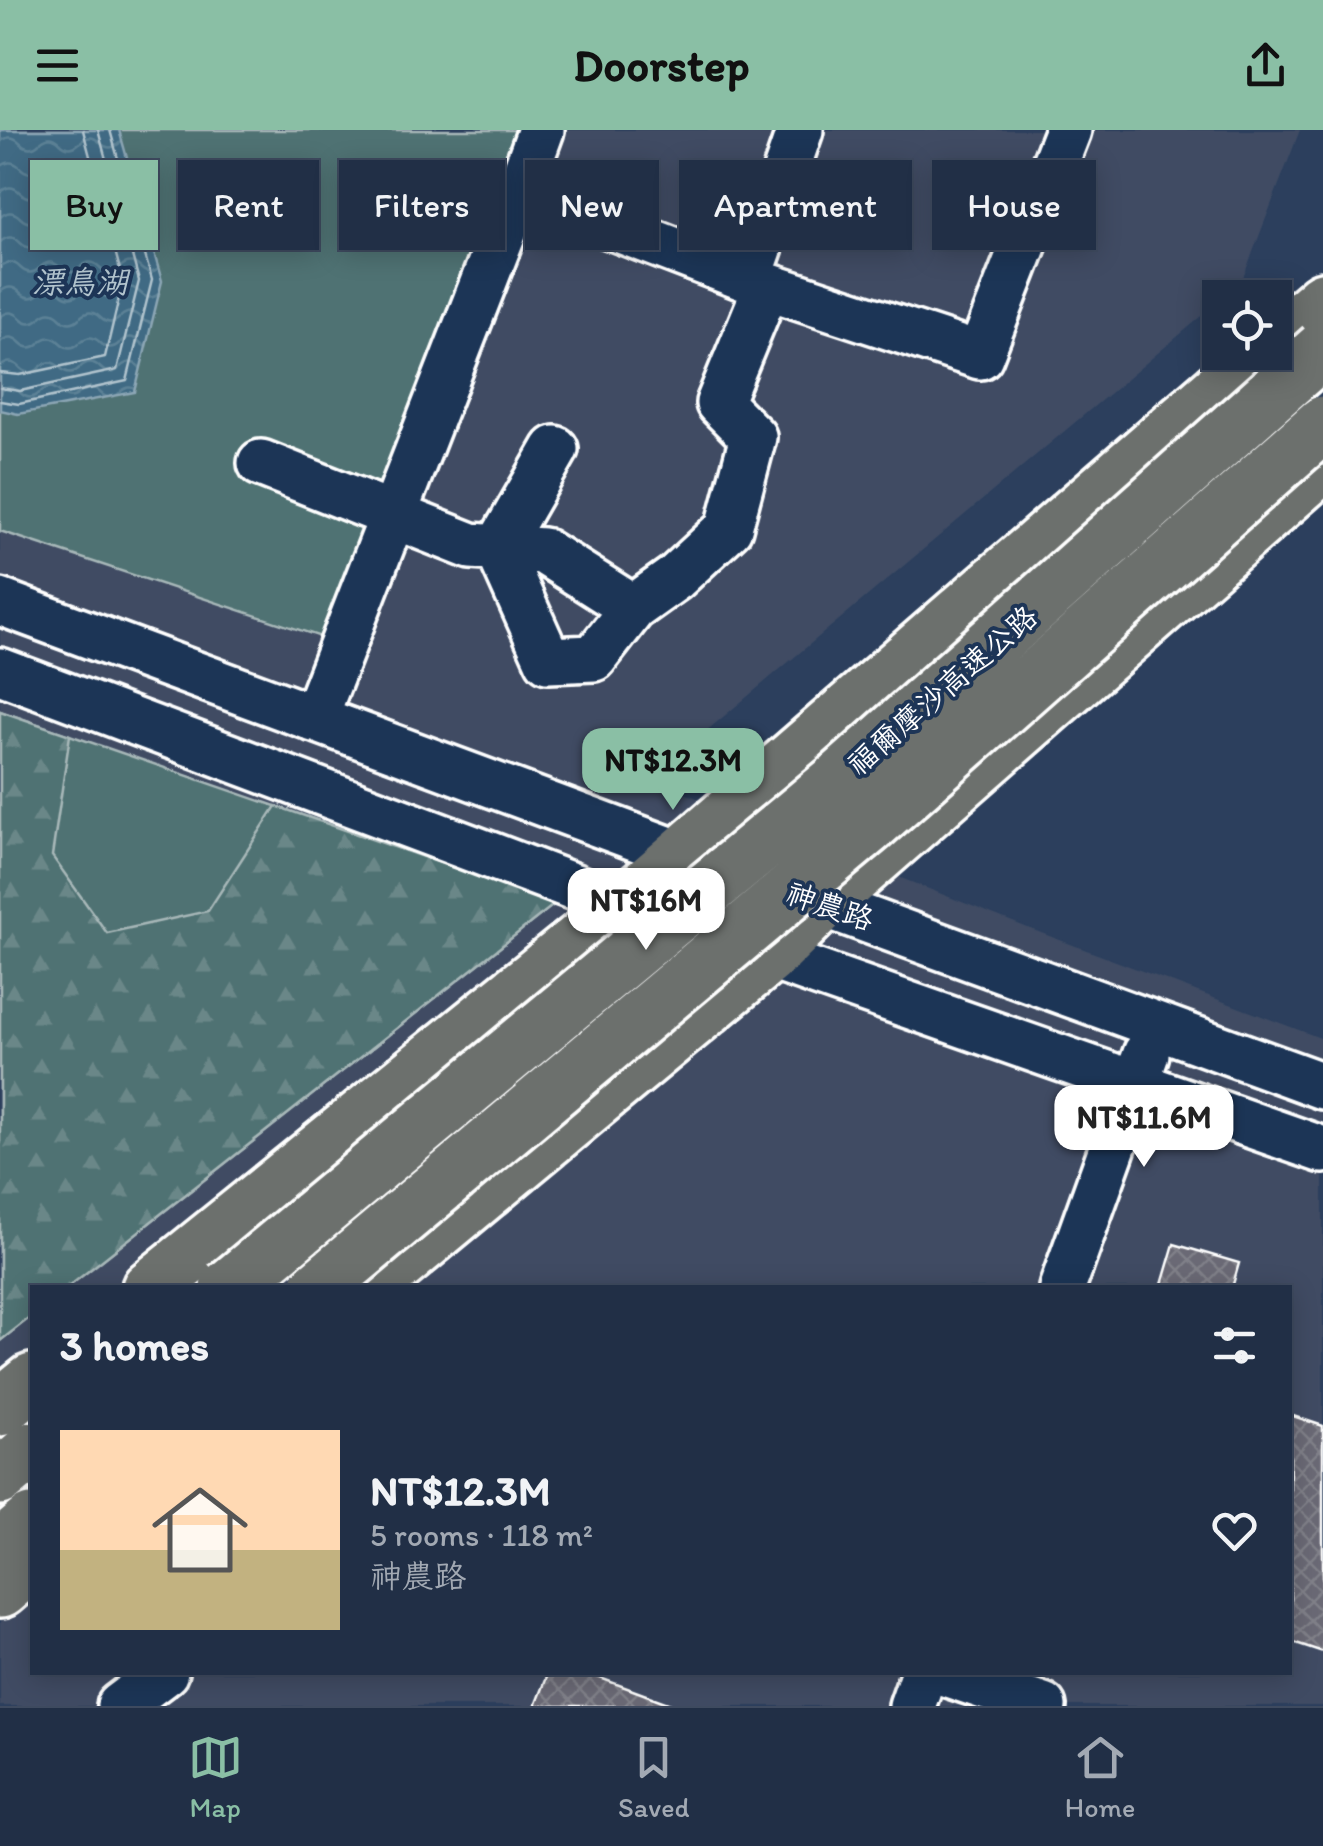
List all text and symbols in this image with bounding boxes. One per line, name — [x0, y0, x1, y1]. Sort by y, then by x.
icon: menu — [30, 38, 85, 93]
text: Doorstep — [574, 38, 750, 92]
icon: share — [1238, 38, 1293, 93]
chip: Buy — [30, 160, 158, 250]
chip: Rent — [178, 160, 319, 250]
chip: Filters — [339, 160, 505, 250]
chip: New — [525, 160, 659, 250]
chip: Apartment — [679, 160, 912, 250]
chip: House — [932, 160, 1096, 250]
water label: 漂鳥湖 — [32, 263, 131, 301]
map controls — [1202, 280, 1292, 370]
button: locate — [1202, 280, 1292, 370]
street label: 福爾摩沙高速公路 — [839, 597, 1045, 783]
pin: NT$12.3M — [570, 728, 776, 813]
text: NT$12.3M — [604, 741, 742, 779]
pin: NT$16M — [565, 868, 727, 953]
street label: 神農路 — [781, 874, 879, 938]
text: NT$16M — [590, 881, 702, 919]
pin: NT$11.6M — [1041, 1085, 1247, 1170]
text: NT$11.6M — [1076, 1098, 1212, 1136]
icon: filters — [1207, 1318, 1262, 1373]
text: 3 homes — [60, 1320, 209, 1371]
text: NT$12.3M — [370, 1465, 551, 1516]
icon: home — [140, 1470, 260, 1590]
icon: heart — [1207, 1503, 1262, 1558]
text: 5 rooms · 118 m² — [370, 1516, 593, 1554]
text: 神農路 — [370, 1557, 466, 1595]
tab: Map — [188, 1730, 243, 1824]
tab: Saved — [618, 1730, 689, 1824]
tab: Home — [1065, 1730, 1135, 1824]

